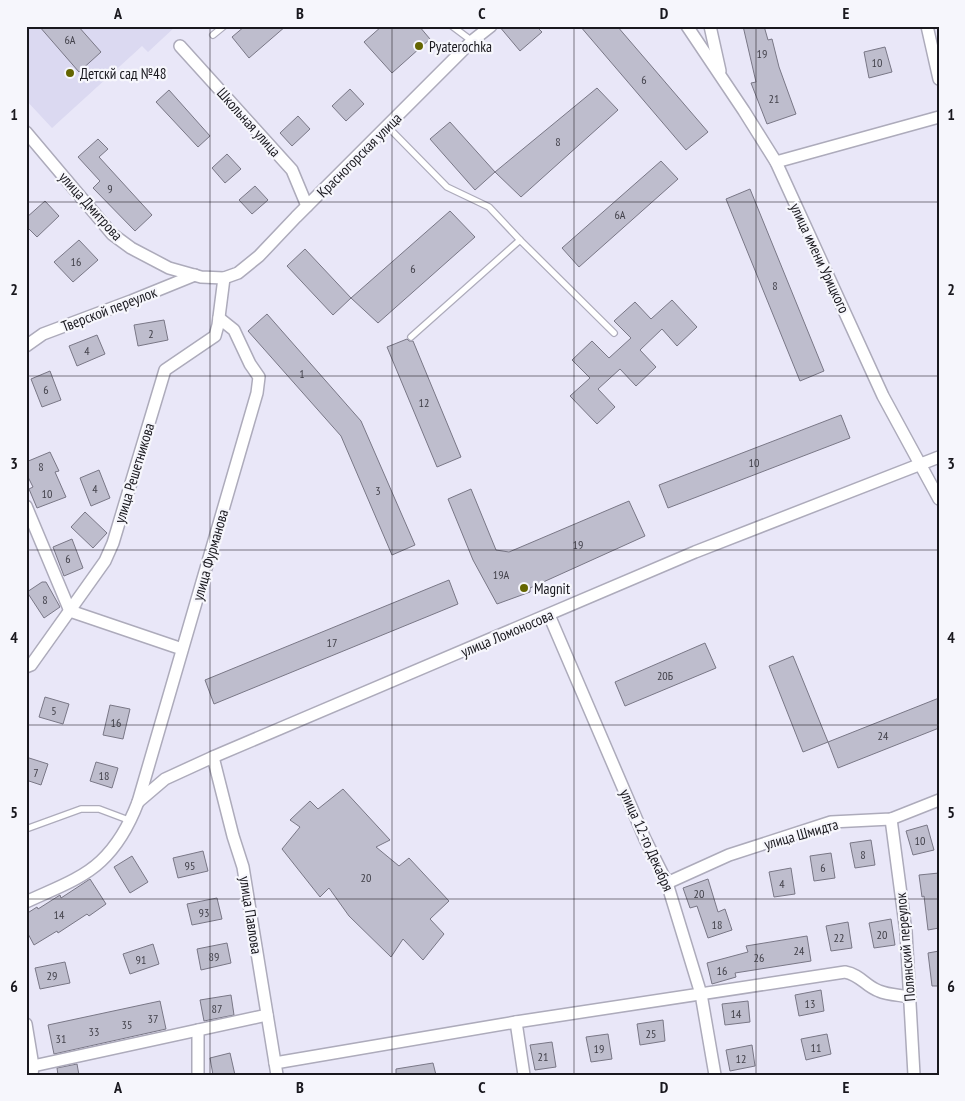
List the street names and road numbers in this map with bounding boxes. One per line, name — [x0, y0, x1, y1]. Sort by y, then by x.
street label: Школьная улица — [213, 83, 285, 161]
street label: Красногорская улица — [313, 109, 405, 201]
street label: улица Дмитрова — [55, 168, 127, 244]
street label: улица имени Урицкого — [786, 200, 854, 316]
street label: Тверской переулок — [59, 282, 159, 336]
street label: улица Решетникова — [110, 421, 158, 525]
street label: улица Фурманова — [188, 507, 232, 603]
street label: улица Ломоносова — [458, 605, 556, 661]
street label: улица 12-го Декабря — [616, 786, 678, 894]
street label: улица Шмидта — [762, 814, 840, 854]
street label: улица Павлова — [235, 875, 267, 955]
street label: Полянский переулок — [891, 892, 919, 1002]

